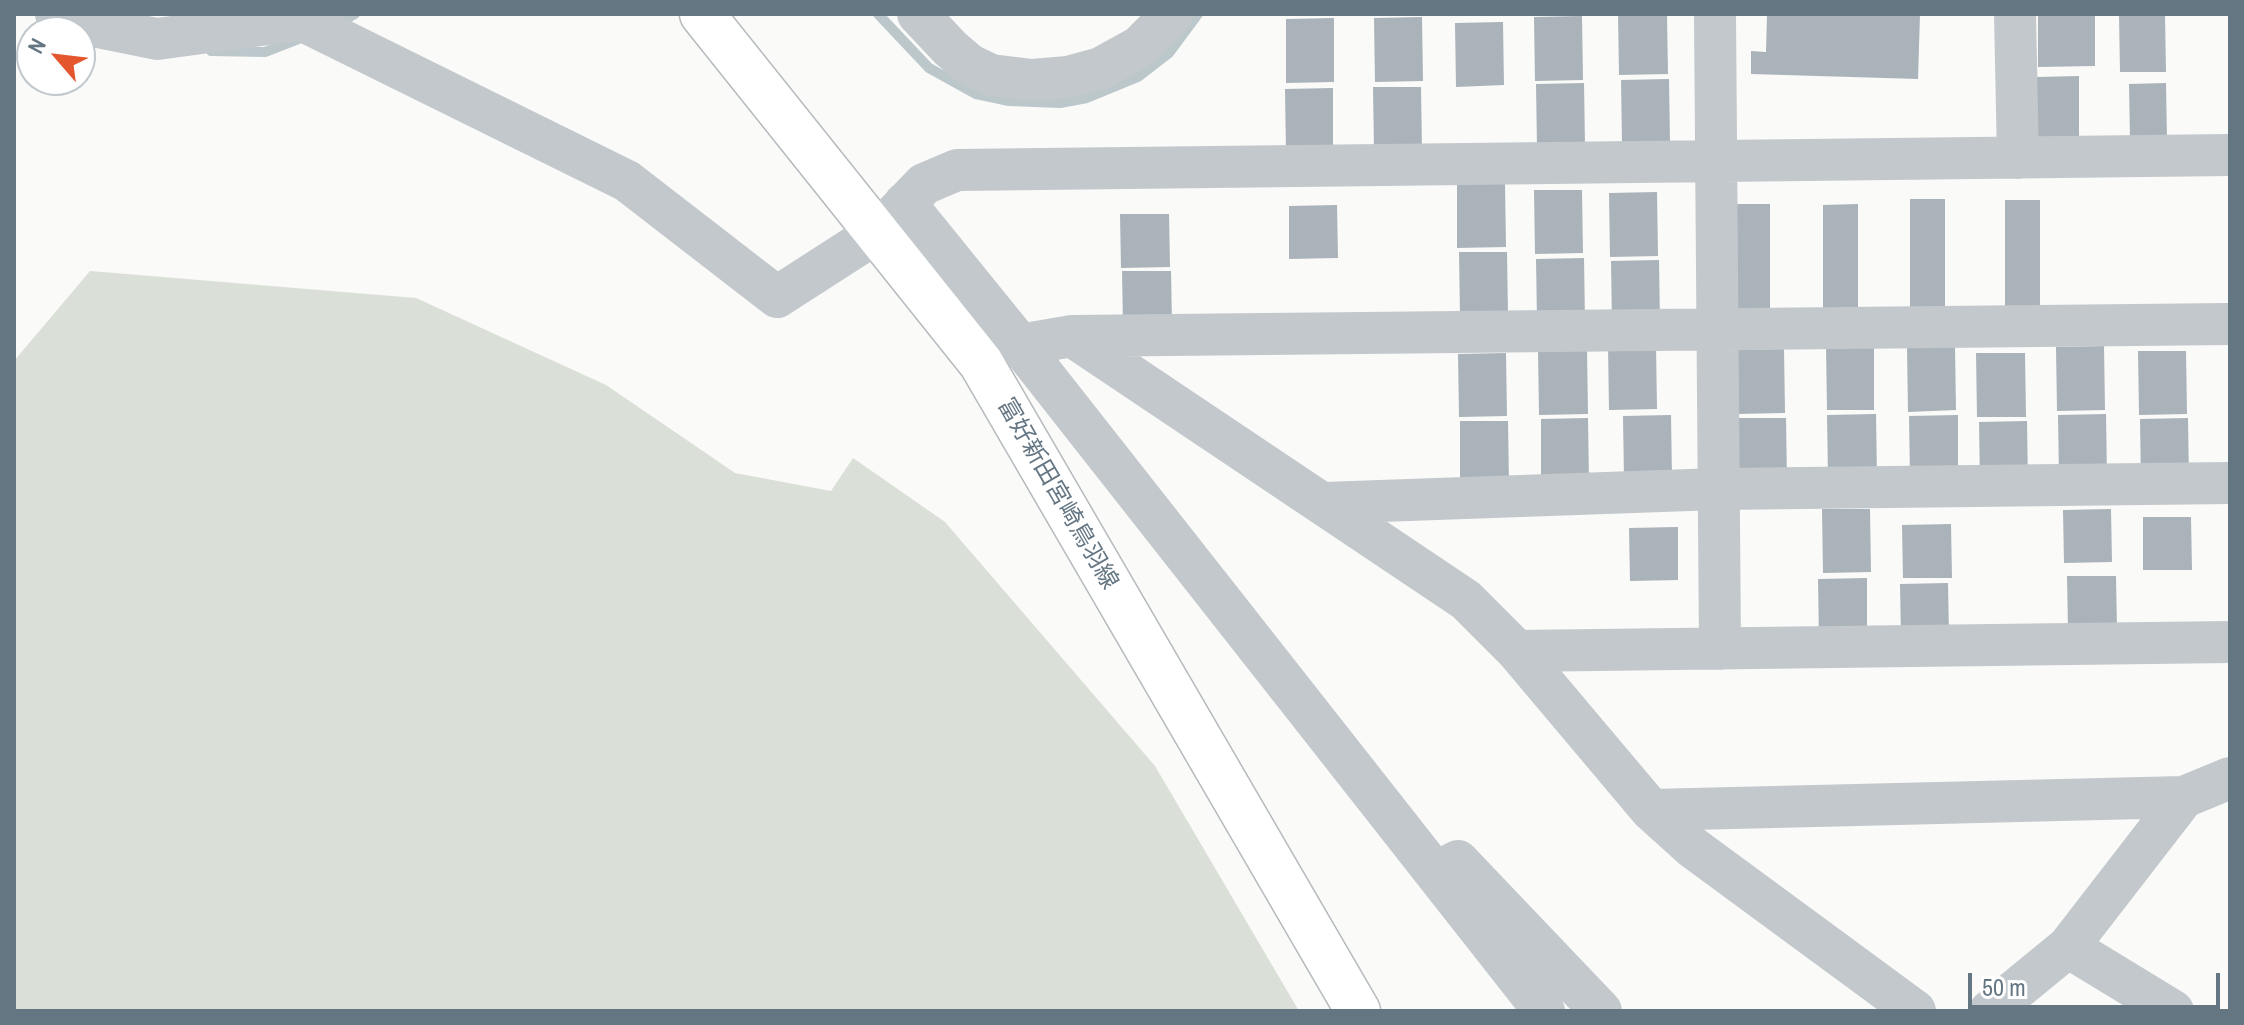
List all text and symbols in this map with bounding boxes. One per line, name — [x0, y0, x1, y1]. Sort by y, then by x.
north arrow — [16, 16, 96, 96]
text: N — [20, 33, 53, 58]
street label: 富好新田宮崎鳥羽線 — [991, 393, 1123, 595]
scale bar — [1972, 957, 2224, 1007]
text: 50 m — [1982, 971, 2026, 1003]

